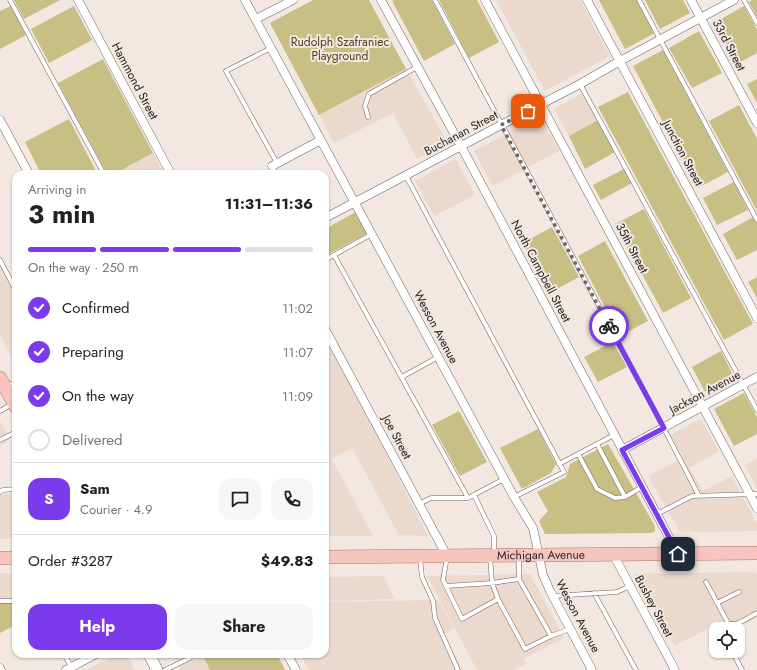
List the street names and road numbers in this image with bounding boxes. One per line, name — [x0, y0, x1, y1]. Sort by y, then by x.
street label: 33rd Street — [708, 16, 750, 74]
street label: Hammond Street — [107, 39, 163, 123]
street label: Buchanan Street — [421, 106, 501, 160]
street label: Junction Street — [657, 115, 708, 189]
street label: North Campbell Street — [506, 217, 576, 326]
street label: 35th Street — [611, 220, 653, 276]
street label: Wesson Avenue — [409, 287, 463, 367]
street label: Jackson Avenue — [664, 366, 744, 419]
street label: Joe Street — [377, 410, 416, 462]
street label: Michigan Avenue — [497, 546, 585, 564]
street label: Bushey Street — [630, 572, 678, 640]
street label: Wesson Avenue — [551, 576, 605, 656]

